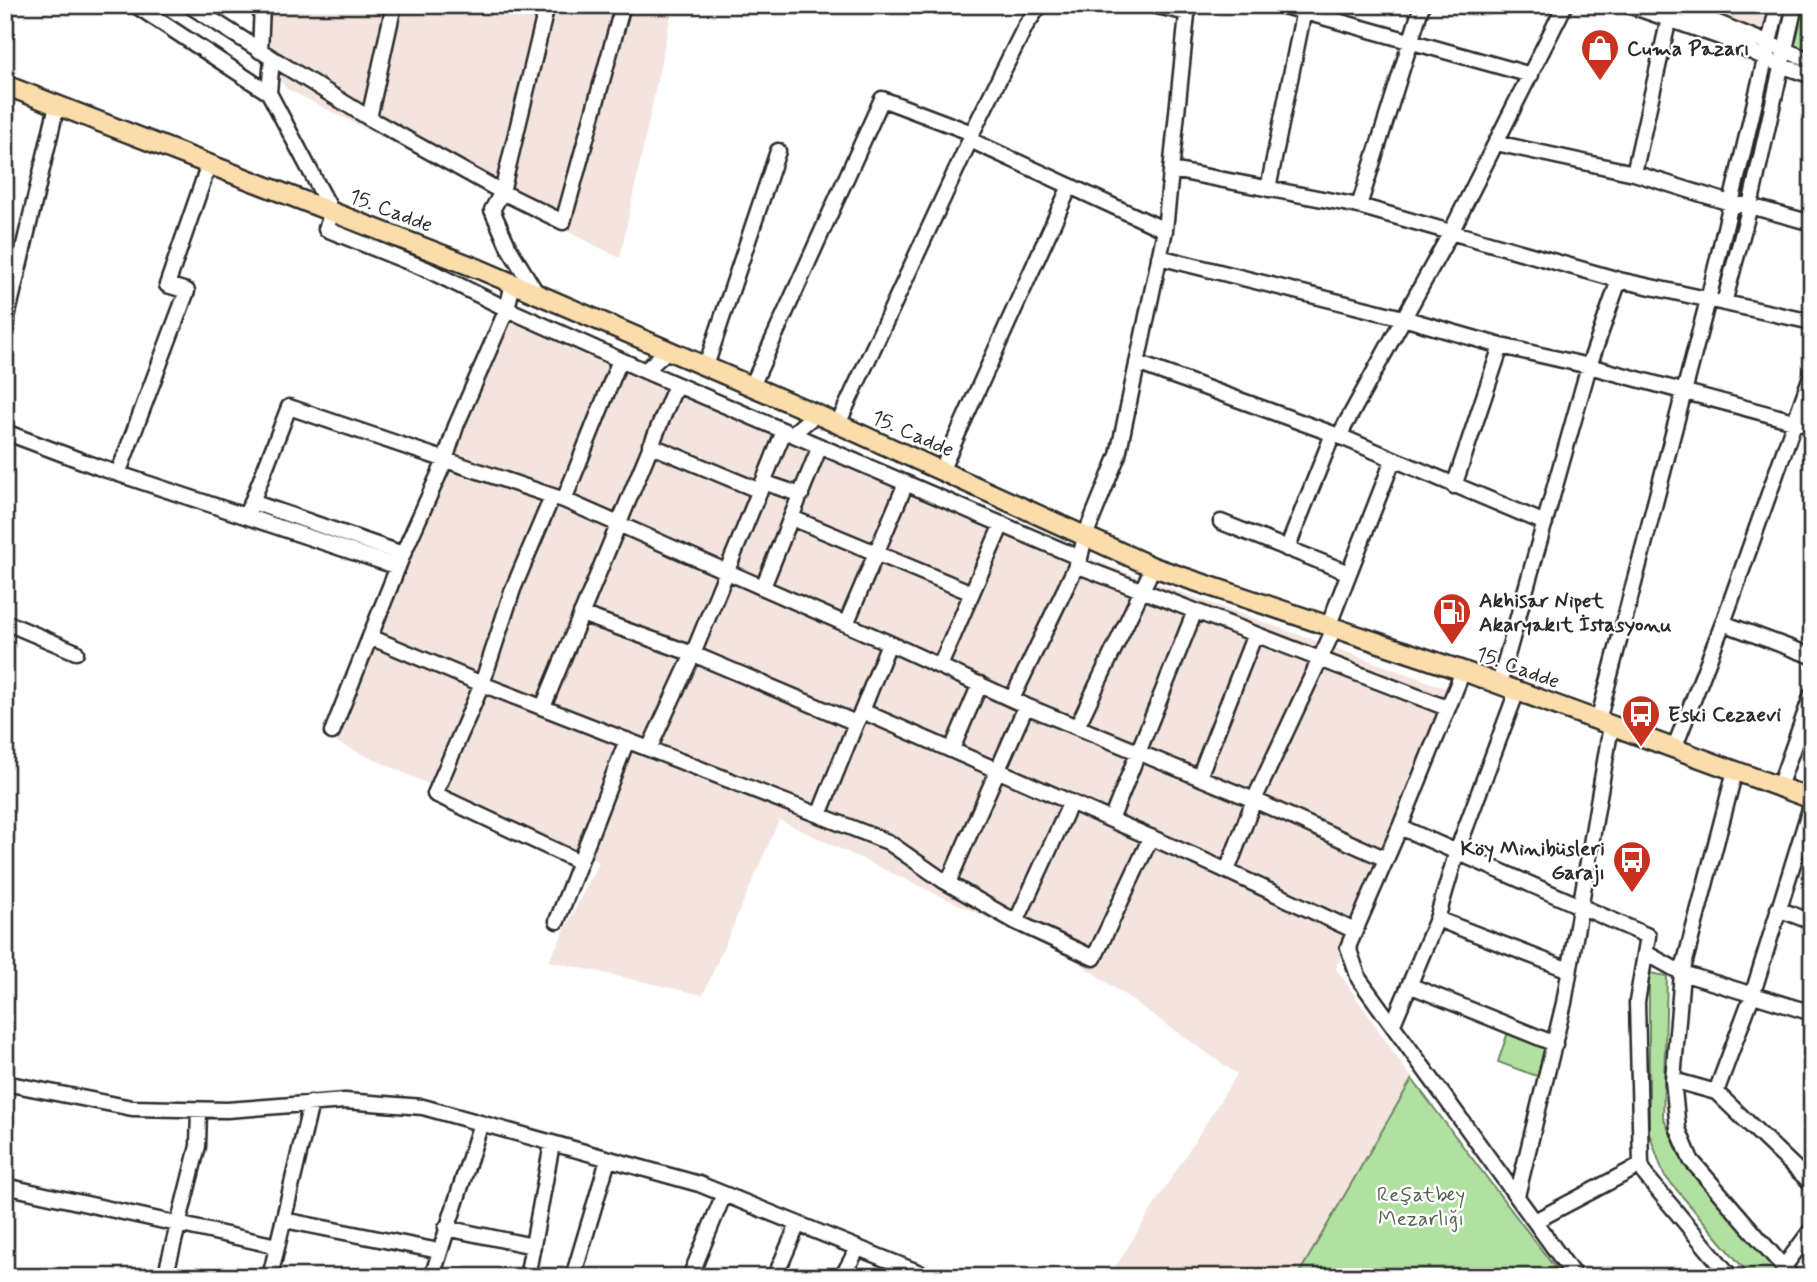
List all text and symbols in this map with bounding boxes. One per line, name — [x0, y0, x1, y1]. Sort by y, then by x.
shop icon: Cuma Pazarı — [1579, 27, 1621, 82]
place label: Cuma Pazarı — [1627, 35, 1750, 63]
street label: 15. Cadde — [345, 182, 436, 240]
street label: 15. Cadde — [867, 403, 958, 464]
place label: Akhisar Nipet Akaryakıt İstasyonu — [1479, 587, 1672, 639]
fuel station icon: Akhisar Nipet Akaryakıt İstasyonu — [1431, 591, 1473, 646]
street label: 15. Cadde — [1472, 640, 1563, 696]
bus stop icon: Eski Cezaevi — [1620, 693, 1662, 748]
place label: Eski Cezaevi — [1668, 701, 1781, 729]
place label: Köy Minibüsleri Garajı — [1460, 835, 1605, 887]
bus stop icon: Köy Minibüsleri Garajı — [1611, 839, 1653, 894]
park label: Reşatbey Mezarlığı — [1377, 1181, 1465, 1233]

